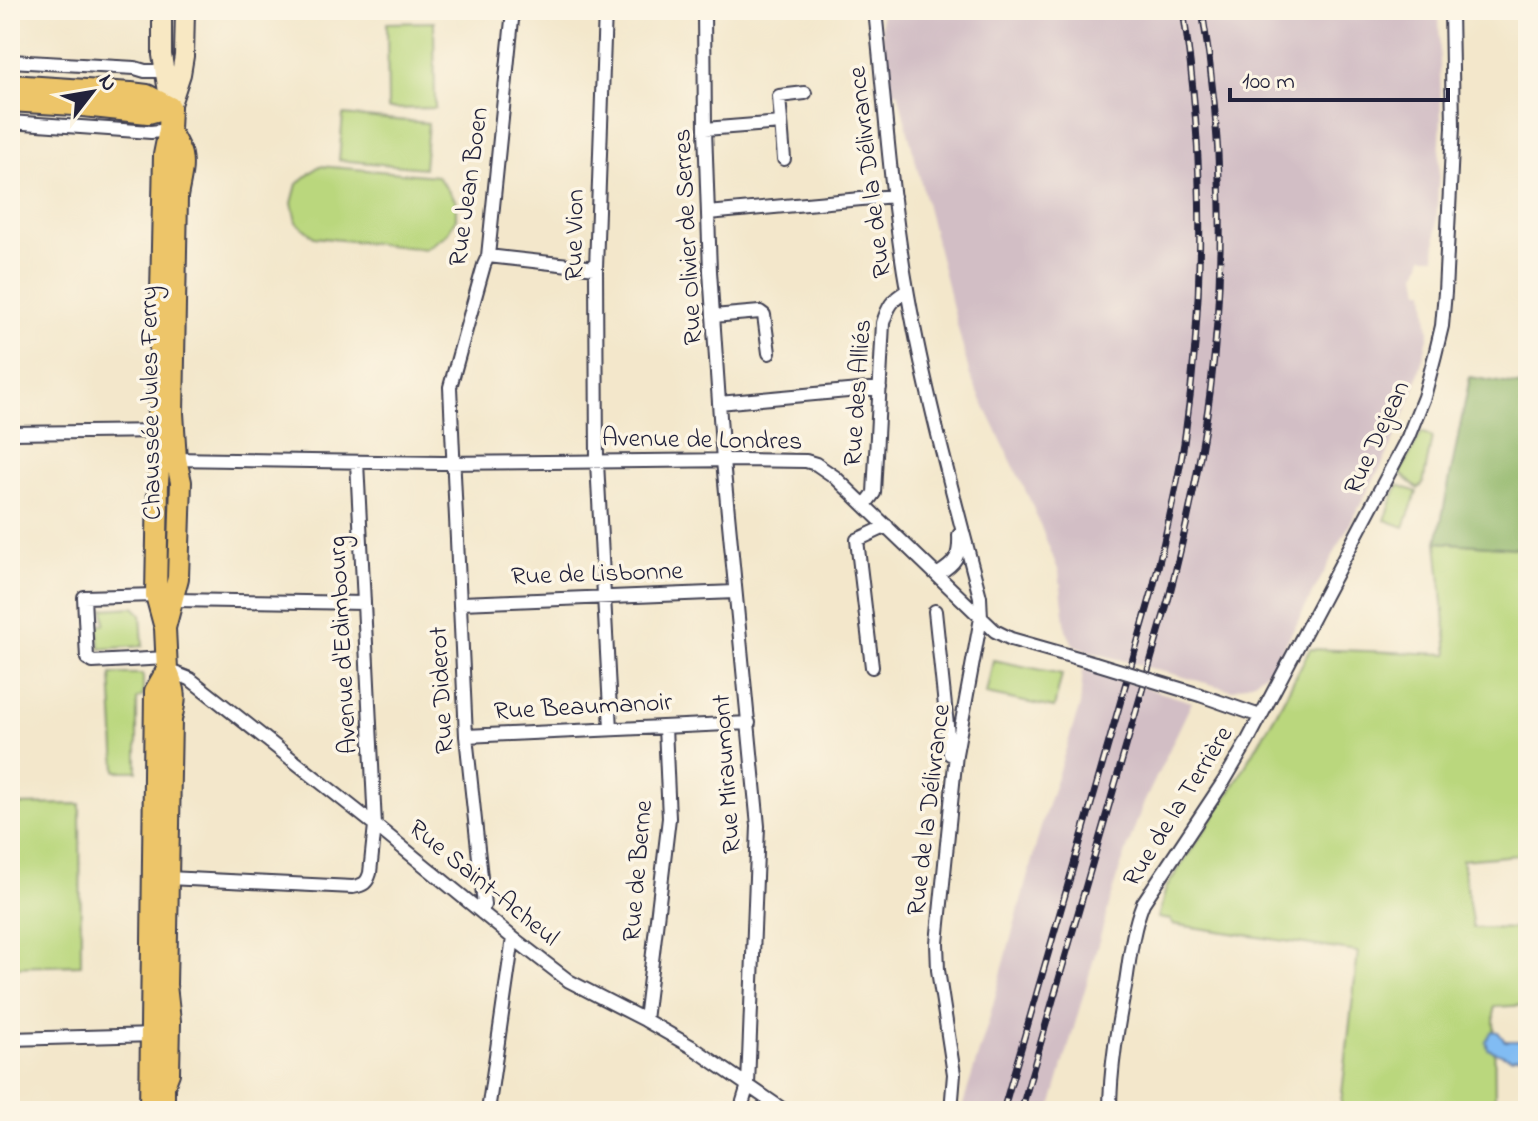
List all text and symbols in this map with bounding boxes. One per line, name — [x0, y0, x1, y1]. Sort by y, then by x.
north arrow — [52, 52, 132, 132]
scale bar — [1230, 52, 1448, 102]
street label: Rue de la Délivrance — [839, 64, 903, 280]
text: 100 m — [1242, 65, 1295, 100]
text: N — [89, 69, 124, 98]
street label: Rue Jean Boen — [440, 105, 500, 269]
street label: Rue Olivier de Serres — [664, 128, 714, 346]
street label: Rue Vion — [556, 189, 596, 281]
street label: Chaussée Jules Ferry — [131, 286, 173, 520]
street label: Rue des Alliés — [835, 318, 883, 468]
street label: Rue Dejean — [1335, 375, 1421, 501]
street label: Avenue de Londres — [601, 420, 803, 462]
street label: Avenue d'Edimbourg — [319, 535, 369, 755]
street label: Rue de Lisbonne — [510, 553, 684, 597]
street label: Rue Diderot — [421, 625, 465, 755]
street label: Rue Beaumanoir — [493, 684, 674, 732]
street label: Rue Miraumont — [703, 693, 753, 855]
street label: Rue de la Délivrance — [898, 702, 962, 918]
street label: Rue de la Terrière — [1114, 719, 1244, 895]
street label: Rue de Berne — [614, 798, 664, 943]
street label: Rue Saint-Acheul — [399, 811, 567, 957]

